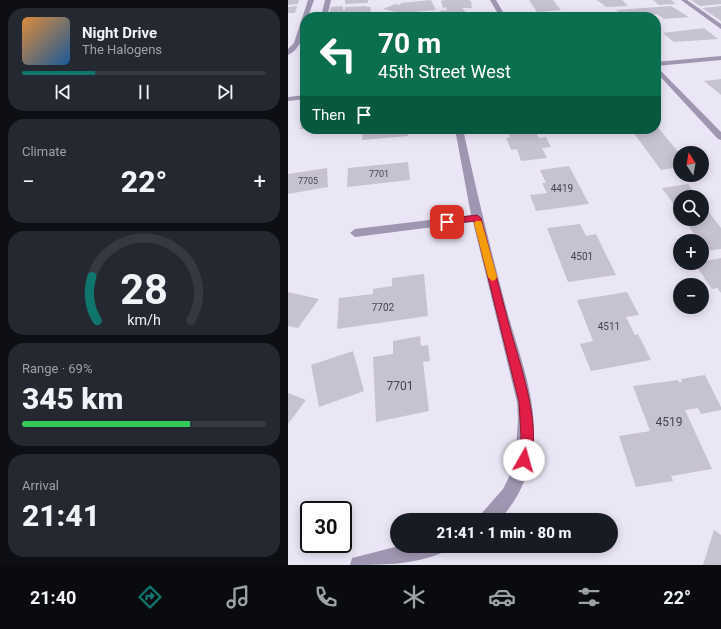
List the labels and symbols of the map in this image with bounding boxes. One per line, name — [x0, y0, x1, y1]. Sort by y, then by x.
north arrow — [673, 146, 709, 182]
house number: 7701 — [369, 169, 389, 179]
house number: 7705 — [298, 176, 318, 186]
house number: 4419 — [551, 183, 573, 194]
pin — [430, 205, 464, 239]
house number: 4501 — [571, 251, 593, 262]
house number: 7702 — [372, 302, 395, 313]
house number: 4511 — [598, 321, 620, 332]
house number: 7701 — [387, 379, 413, 393]
house number: 4519 — [656, 415, 682, 429]
position arrow — [503, 439, 545, 481]
speed limit sign: 30 — [300, 501, 352, 553]

